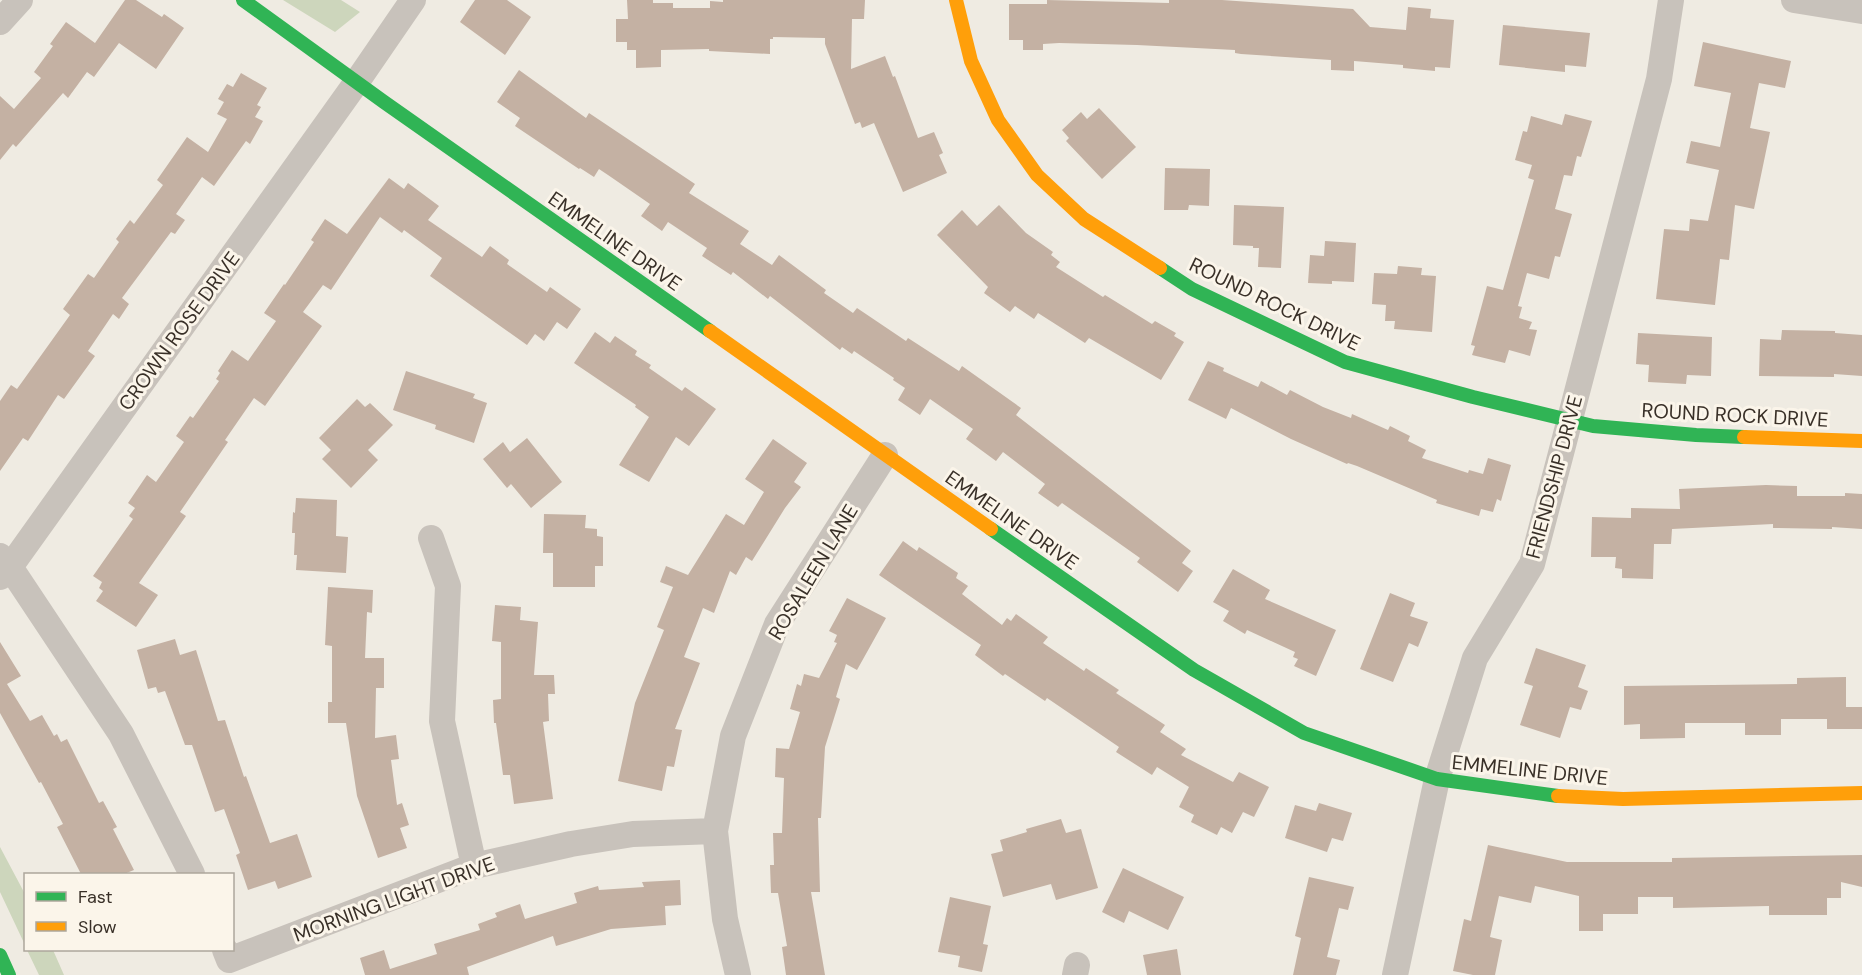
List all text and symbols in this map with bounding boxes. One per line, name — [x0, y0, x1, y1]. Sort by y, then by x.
street label: EMMELINE DRIVE — [543, 185, 687, 297]
street label: CROWN ROSE DRIVE — [113, 246, 245, 416]
street label: ROUND ROCK DRIVE — [1185, 251, 1365, 357]
street label: FRIENDSHIP DRIVE — [1520, 393, 1588, 561]
street label: ROUND ROCK DRIVE — [1641, 397, 1829, 433]
street label: EMMELINE DRIVE — [940, 464, 1084, 576]
street label: ROSALEEN LANE — [762, 500, 864, 644]
street label: EMMELINE DRIVE — [1451, 749, 1609, 791]
street label: MORNING LIGHT DRIVE — [290, 850, 498, 948]
legend — [24, 873, 234, 951]
text: Fast — [78, 885, 113, 909]
text: Slow — [78, 915, 117, 939]

